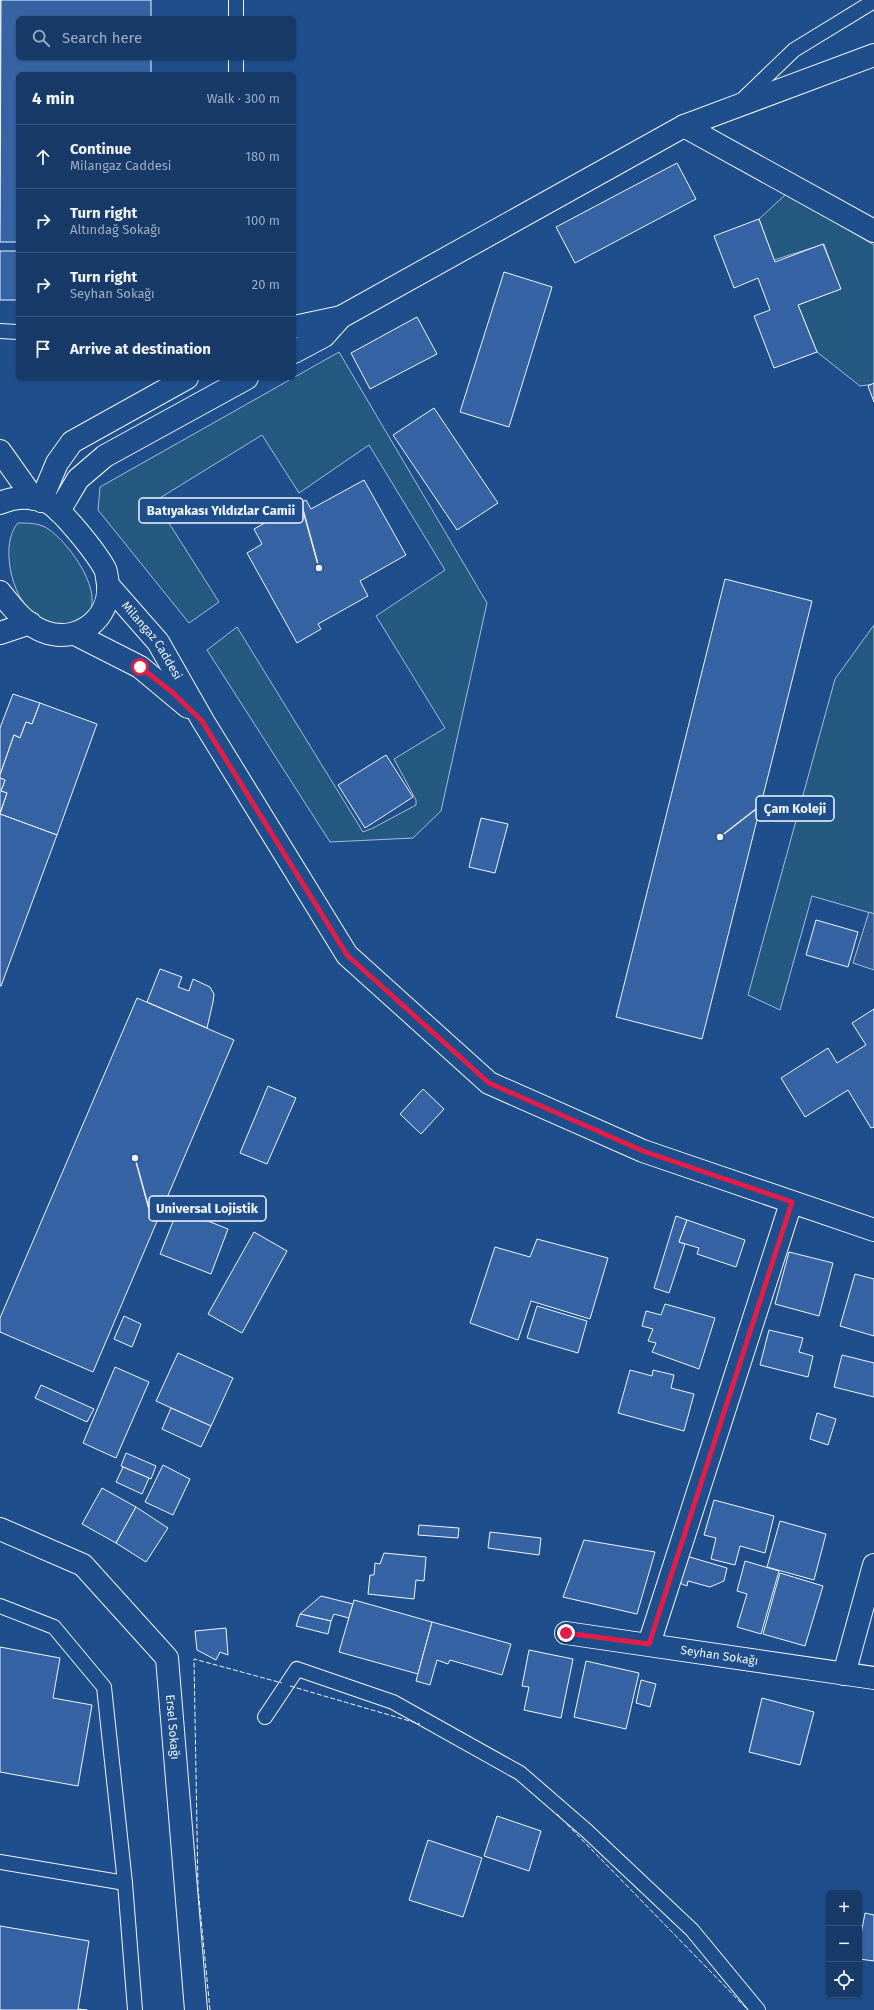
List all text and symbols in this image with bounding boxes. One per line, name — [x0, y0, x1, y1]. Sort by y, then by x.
search box — [16, 16, 296, 60]
icon: search — [30, 27, 52, 49]
text: Search here — [62, 29, 142, 47]
text: 4 min — [32, 88, 75, 109]
text: Walk · 300 m — [207, 91, 280, 106]
text: Continue — [70, 140, 131, 158]
icon: ahead — [32, 146, 54, 168]
text: 180 m — [245, 149, 280, 164]
text: Milangaz Caddesi — [70, 158, 172, 173]
text: Turn right — [70, 204, 137, 222]
icon: right — [32, 210, 54, 232]
text: 100 m — [245, 213, 280, 228]
text: Altındağ Sokağı — [70, 222, 161, 237]
text: Turn right — [70, 268, 137, 286]
icon: right — [32, 274, 54, 296]
text: 20 m — [252, 277, 280, 292]
text: Seyhan Sokağı — [70, 286, 155, 301]
icon: arrive — [32, 338, 54, 360]
text: Arrive at destination — [70, 340, 211, 358]
callout: Batıyakası Yıldızlar Camii — [139, 498, 303, 523]
text: Batıyakası Yıldızlar Camii — [147, 503, 295, 518]
street label: Milangaz Caddesi — [119, 598, 185, 682]
route start — [131, 658, 149, 676]
callout: Çam Koleji — [756, 796, 834, 821]
text: Çam Koleji — [764, 801, 827, 817]
callout: Universal Lojistik — [149, 1196, 266, 1221]
text: Universal Lojistik — [156, 1201, 259, 1216]
route end — [557, 1624, 575, 1642]
street label: Seyhan Sokağı — [680, 1643, 759, 1668]
street label: Ersel Sokağı — [163, 1694, 182, 1760]
map controls — [826, 1890, 862, 1998]
button: + — [826, 1890, 862, 1926]
button: − — [826, 1926, 862, 1962]
button: locate — [826, 1962, 862, 1998]

